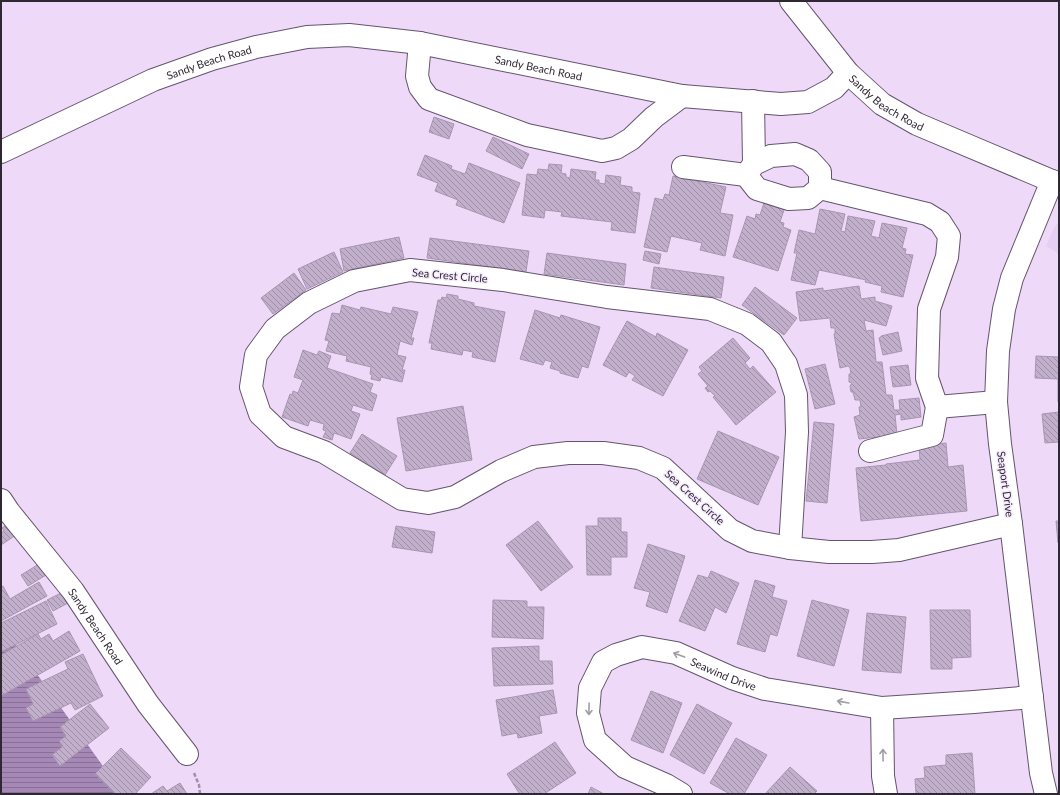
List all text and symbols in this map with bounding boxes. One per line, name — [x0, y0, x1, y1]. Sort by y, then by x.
street label: Sandy Beach Road — [164, 42, 253, 81]
street label: Sandy Beach Road — [494, 52, 584, 82]
street label: Sandy Beach Road — [847, 71, 926, 133]
street label: Sea Crest Circle — [412, 265, 489, 285]
street label: Seaport Drive — [995, 450, 1017, 518]
street label: Sea Crest Circle — [662, 467, 728, 527]
street label: Sandy Beach Road — [66, 585, 126, 667]
one-way arrow — [673, 651, 685, 659]
street label: Seawind Drive — [689, 654, 758, 692]
one-way arrow — [837, 698, 850, 706]
one-way arrow — [585, 702, 592, 715]
one-way arrow — [879, 749, 887, 762]

